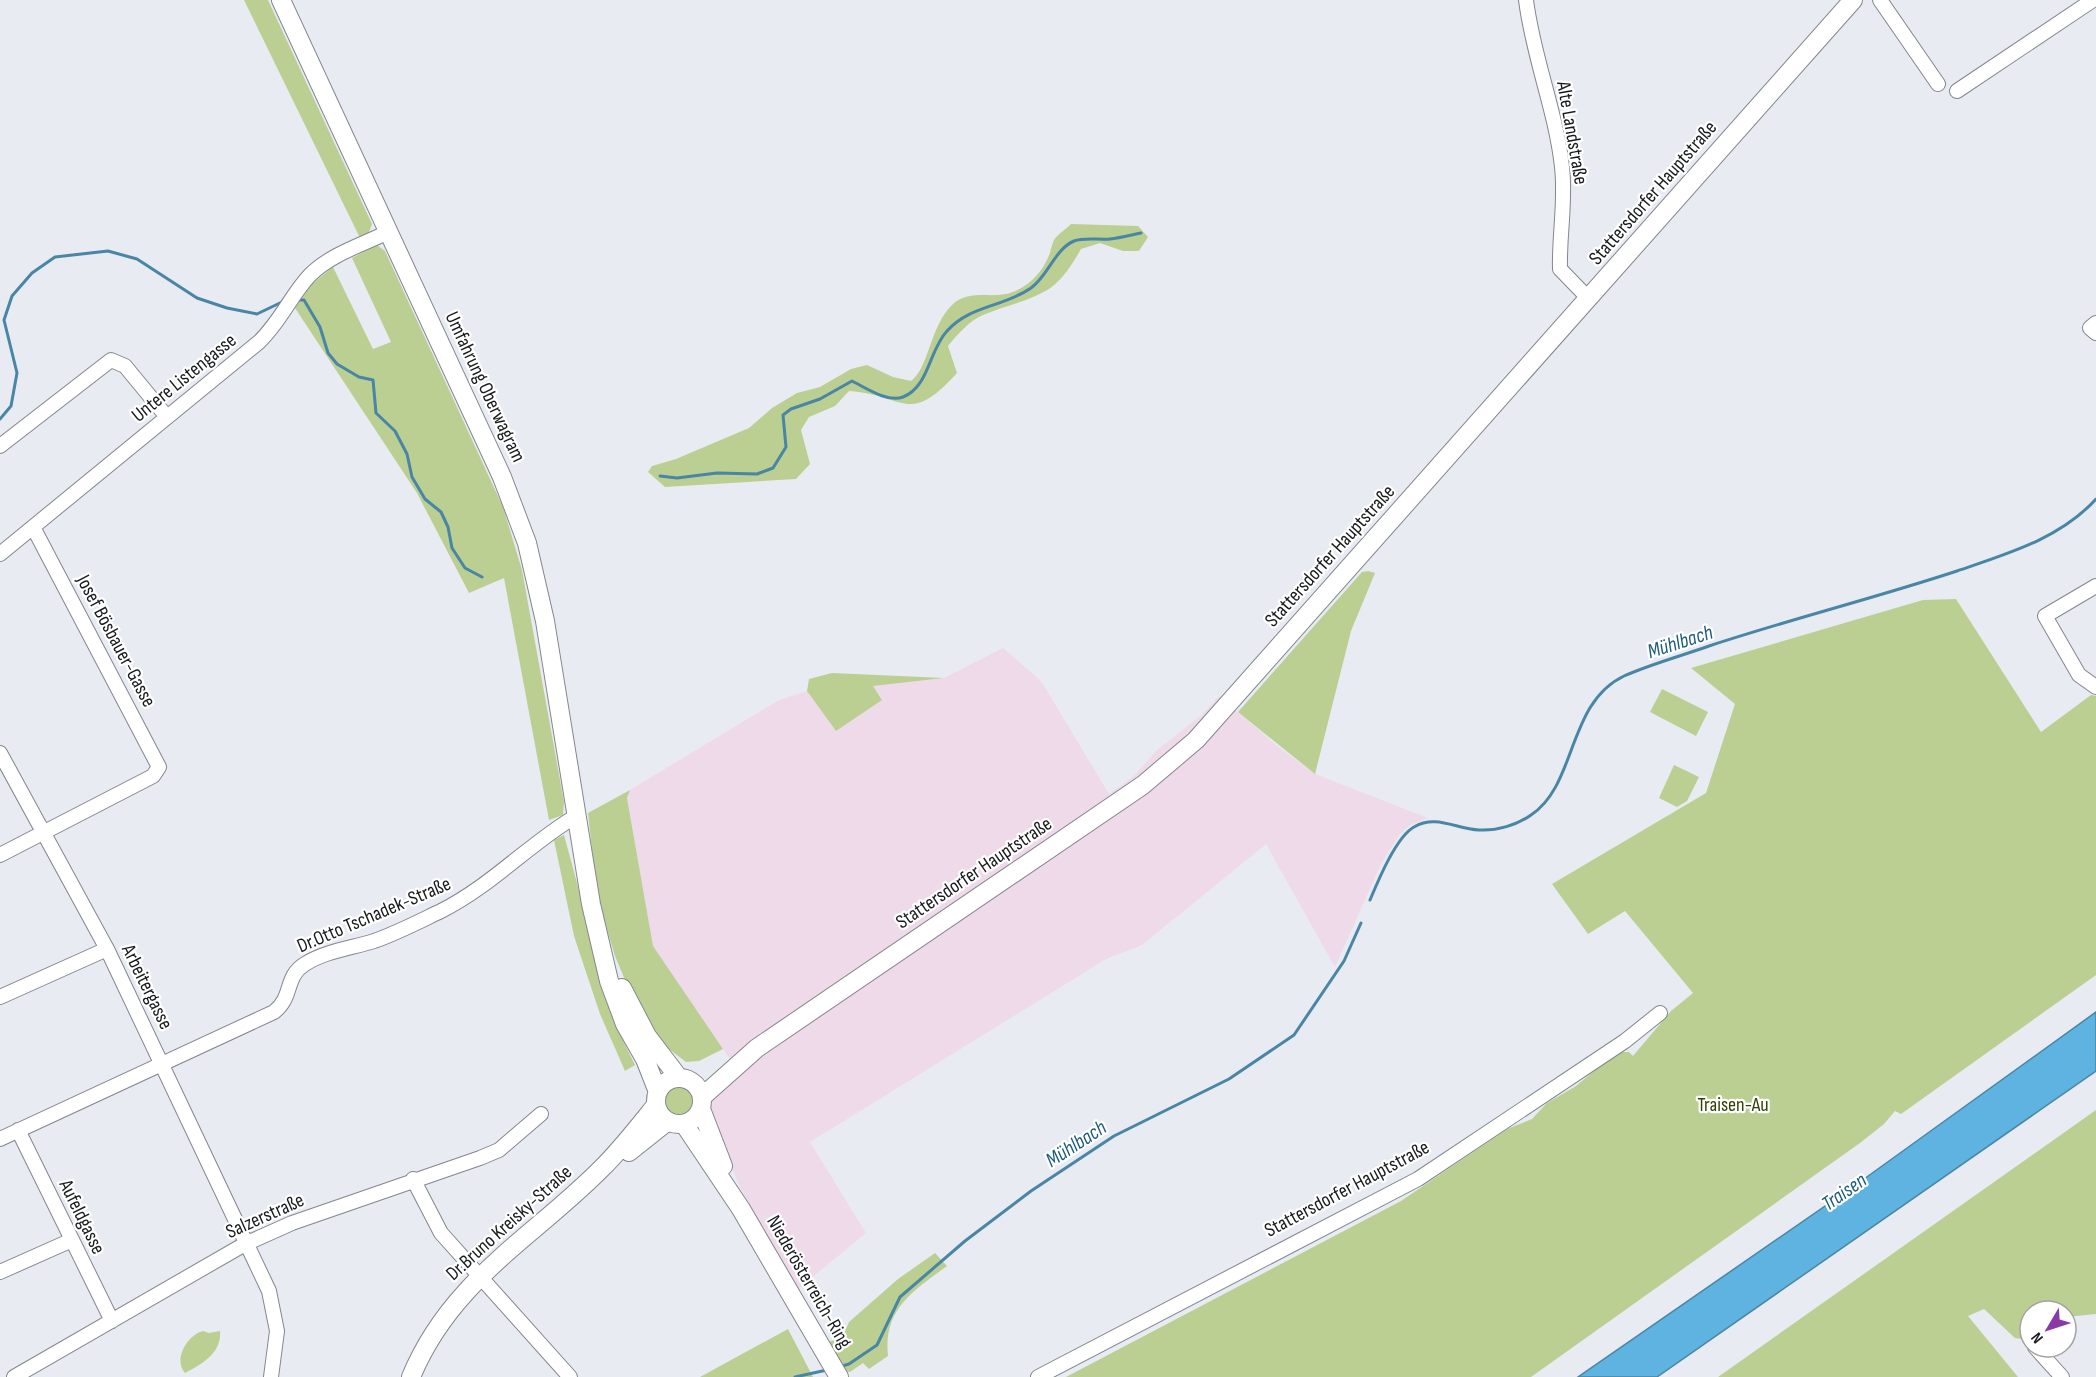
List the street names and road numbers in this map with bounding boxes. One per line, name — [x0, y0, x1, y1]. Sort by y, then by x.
street label: Alte Landstraße — [1551, 78, 1593, 187]
street label: Stattersdorfer Hauptstraße — [1584, 116, 1722, 270]
street label: Umfahrung Oberwagram — [440, 308, 530, 466]
street label: Untere Listengasse — [127, 329, 241, 427]
street label: Stattersdorfer Hauptstraße — [1260, 480, 1400, 632]
street label: Josef Bösbauer-Gasse — [71, 570, 161, 711]
street label: Stattersdorfer Hauptstraße — [891, 812, 1057, 934]
street label: Dr.Otto Tschadek-Straße — [293, 872, 455, 958]
street label: Arbeitergasse — [116, 940, 178, 1033]
street label: Stattersdorfer Hauptstraße — [1260, 1135, 1434, 1243]
street label: Dr.Bruno Kreisky-Straße — [441, 1160, 577, 1286]
street label: Aufeldgasse — [53, 1175, 110, 1258]
street label: Salzerstraße — [222, 1188, 308, 1244]
street label: Niederösterreich-Ring — [761, 1211, 857, 1353]

